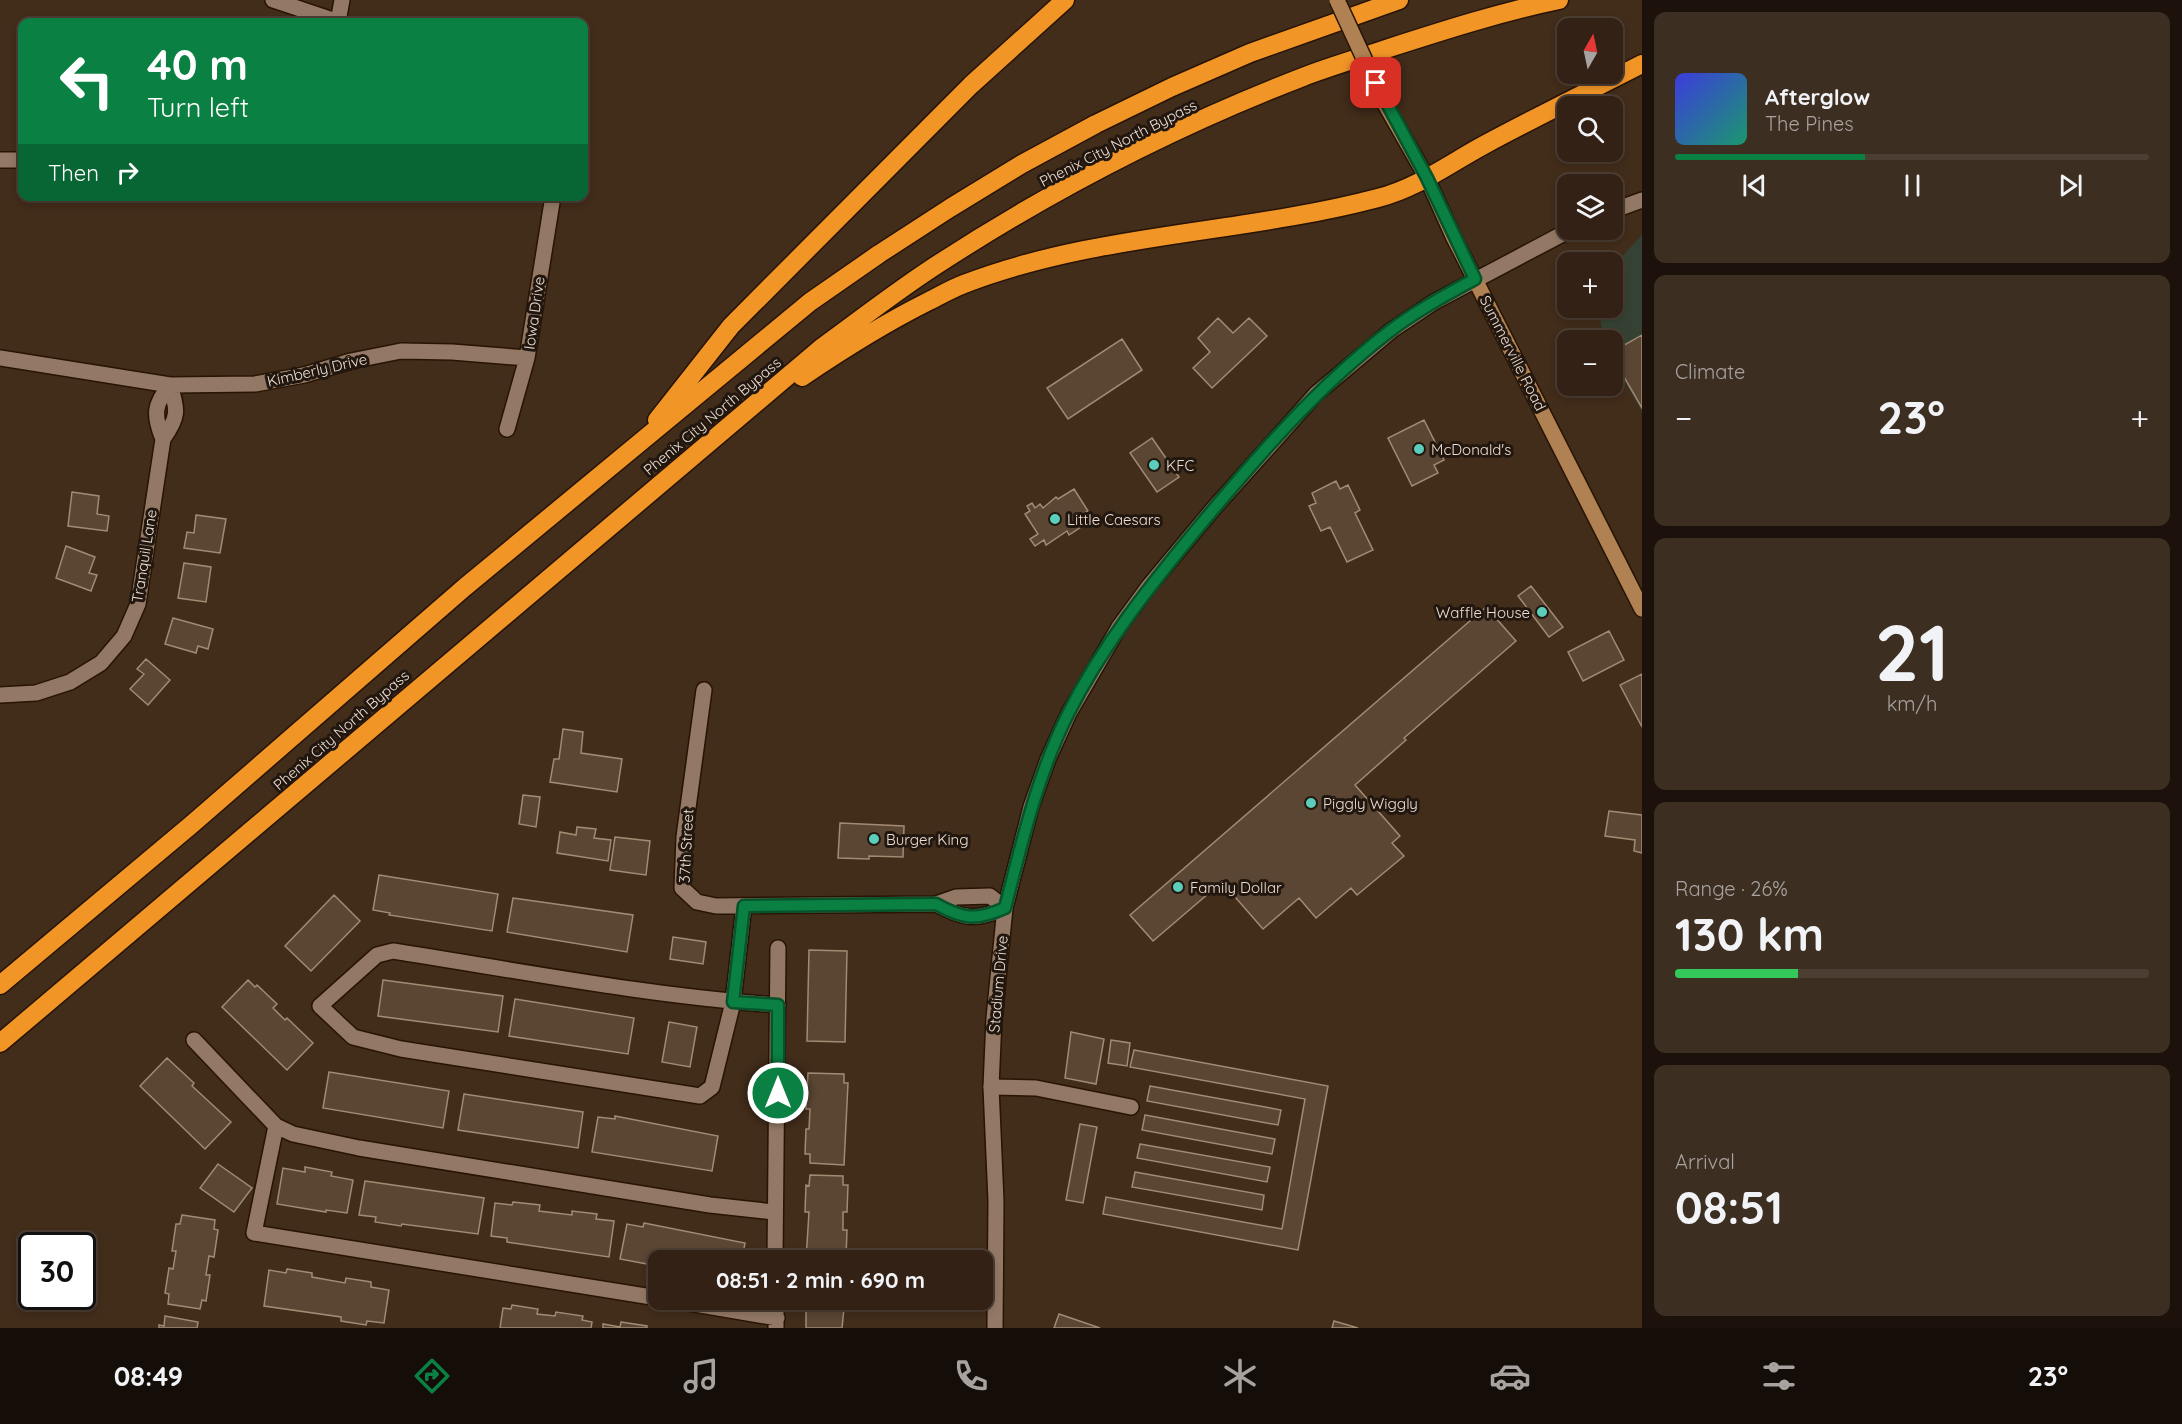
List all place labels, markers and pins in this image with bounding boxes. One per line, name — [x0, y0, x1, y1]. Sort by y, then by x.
pin — [1350, 57, 1401, 108]
place label: McDonald's — [1431, 440, 1511, 459]
marker: McDonald's — [1412, 442, 1426, 456]
place label: KFC — [1166, 456, 1194, 475]
marker: KFC — [1147, 458, 1161, 472]
place label: Little Caesars — [1067, 510, 1161, 529]
marker: Little Caesars — [1048, 512, 1062, 526]
place label: Waffle House — [1436, 603, 1530, 622]
marker: Waffle House — [1535, 605, 1549, 619]
place label: Piggly Wiggly — [1323, 794, 1418, 813]
marker: Piggly Wiggly — [1304, 796, 1318, 810]
place label: Burger King — [886, 830, 969, 849]
marker: Burger King — [867, 832, 881, 846]
place label: Family Dollar — [1190, 878, 1282, 897]
marker: Family Dollar — [1171, 880, 1185, 894]

